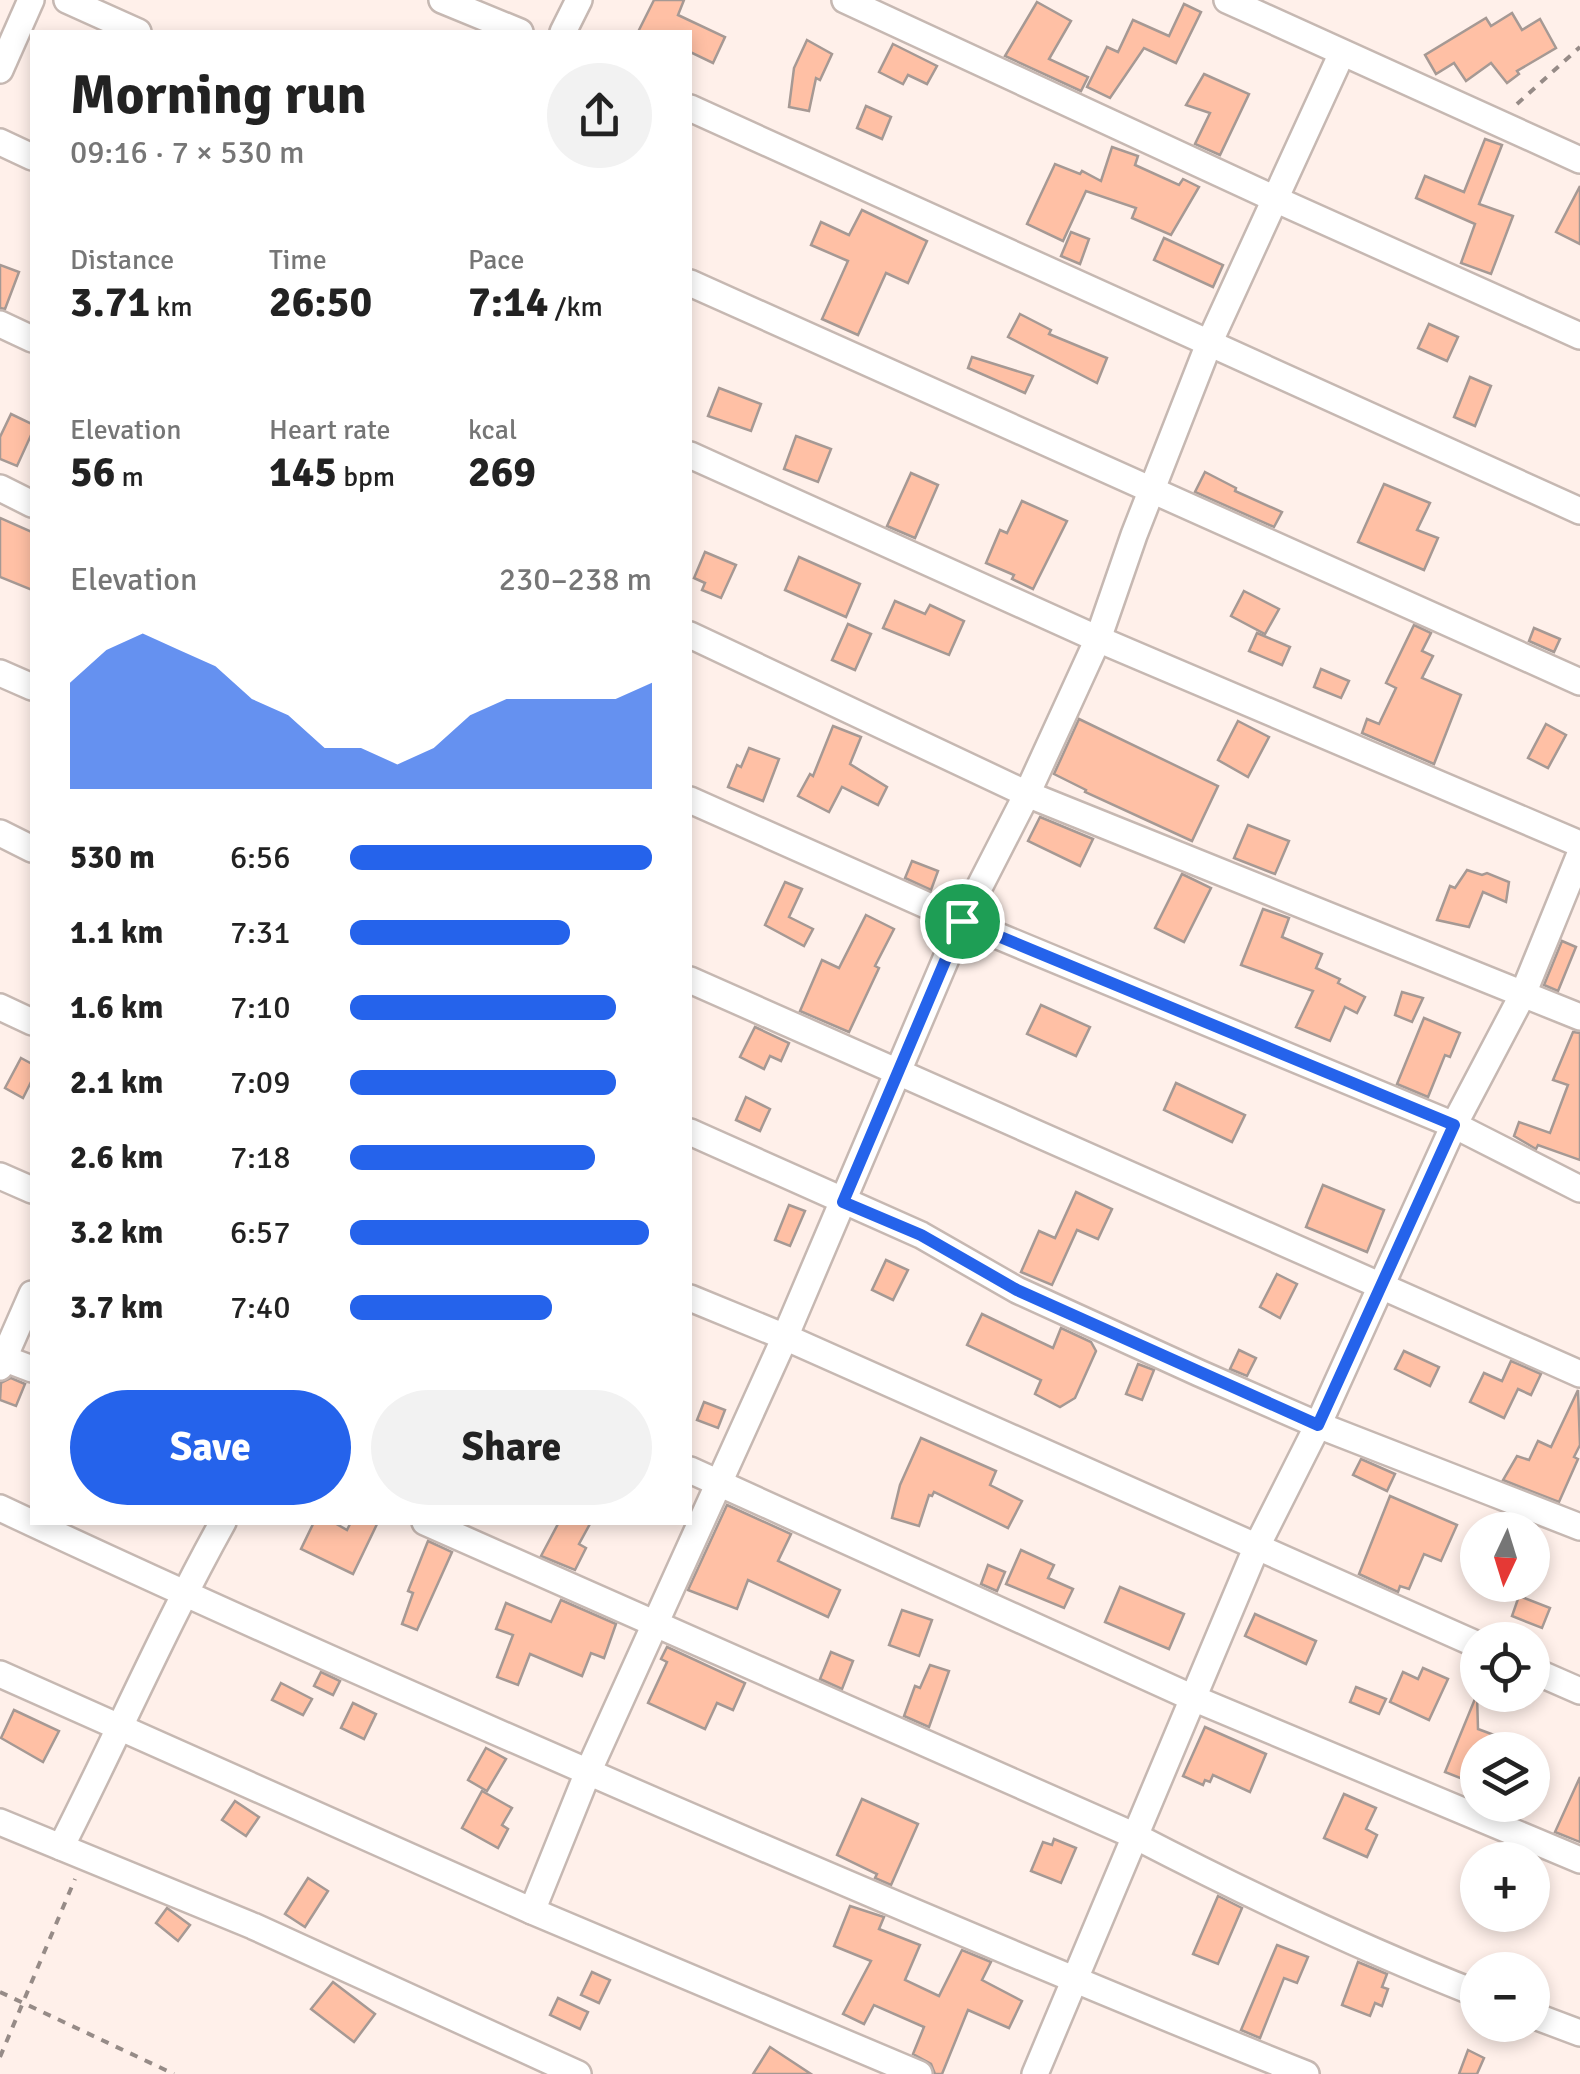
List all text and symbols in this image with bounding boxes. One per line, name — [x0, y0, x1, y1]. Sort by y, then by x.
text: Morning run — [70, 61, 367, 129]
button: share — [547, 63, 652, 168]
text: 09:16 · 7 × 530 m — [70, 133, 305, 172]
text: Distance — [70, 243, 174, 277]
text: Time — [269, 243, 327, 277]
text: Pace — [468, 243, 524, 277]
text: 3.71 — [70, 277, 150, 328]
text: 26:50 — [269, 277, 372, 328]
text: 7:14 — [468, 277, 548, 328]
text: km — [150, 290, 193, 324]
text: /km — [548, 290, 603, 324]
text: Elevation — [70, 413, 182, 447]
text: Heart rate — [269, 413, 391, 447]
text: kcal — [468, 413, 517, 447]
text: 56 — [70, 447, 115, 498]
text: 145 — [269, 447, 337, 498]
text: 269 — [468, 447, 536, 498]
text: m — [115, 460, 144, 494]
text: bpm — [337, 460, 395, 494]
text: Elevation — [70, 560, 197, 599]
text: 230–238 m — [499, 560, 652, 599]
text: 530 m — [70, 838, 155, 877]
text: 6:56 — [230, 838, 290, 877]
pin — [920, 879, 1005, 964]
icon: arrive — [935, 894, 990, 949]
text: 1.1 km — [70, 913, 163, 952]
text: 7:31 — [230, 913, 290, 952]
text: 1.6 km — [70, 988, 163, 1027]
text: 7:10 — [230, 988, 290, 1027]
text: 2.1 km — [70, 1063, 163, 1102]
text: 7:09 — [230, 1063, 290, 1102]
text: 2.6 km — [70, 1138, 163, 1177]
text: 7:18 — [230, 1138, 290, 1177]
text: 3.2 km — [70, 1213, 163, 1252]
text: 6:57 — [230, 1213, 290, 1252]
text: 3.7 km — [70, 1288, 163, 1327]
text: 7:40 — [230, 1288, 290, 1327]
button: Save — [70, 1390, 351, 1505]
button: Share — [371, 1390, 652, 1505]
north arrow — [1460, 1512, 1550, 1602]
map controls — [1460, 1512, 1550, 2042]
button: locate — [1460, 1622, 1550, 1712]
button: layers — [1460, 1732, 1550, 1822]
button: + — [1460, 1842, 1550, 1932]
button: − — [1460, 1952, 1550, 2042]

